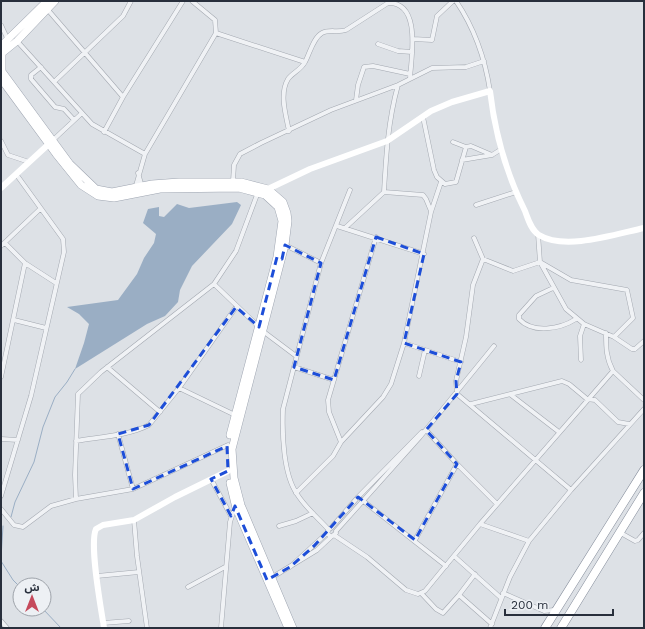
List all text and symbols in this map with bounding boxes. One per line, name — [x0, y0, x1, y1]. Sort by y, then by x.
north arrow — [12, 577, 52, 617]
text: ش — [24, 581, 40, 594]
scale bar — [505, 591, 613, 617]
text: 200 m — [511, 598, 548, 612]

